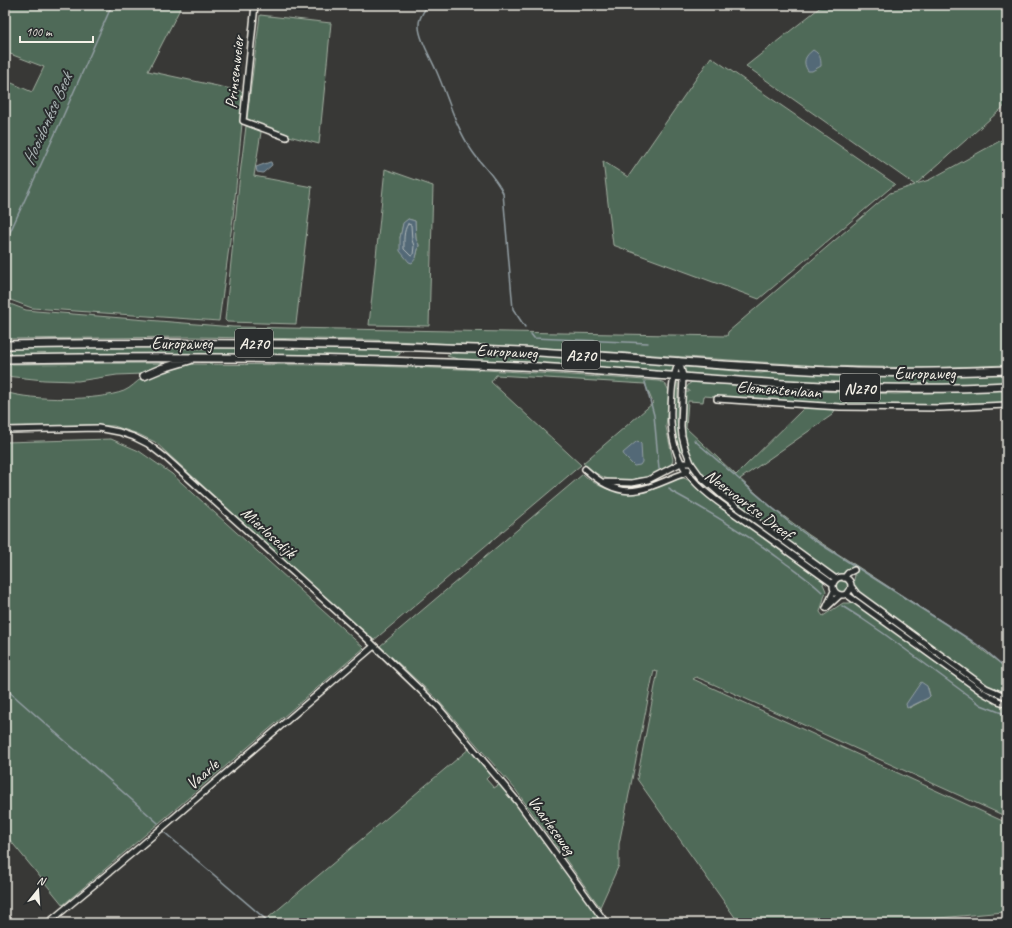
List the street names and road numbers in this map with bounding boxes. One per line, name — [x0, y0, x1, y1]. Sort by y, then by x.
street label: Prinsenweier — [220, 33, 249, 109]
road number: A270 — [235, 329, 273, 357]
street label: Europaweg — [151, 333, 214, 354]
street label: Europaweg — [476, 339, 539, 364]
road number: A270 — [562, 341, 600, 369]
street label: Europaweg — [894, 363, 957, 384]
road number: N270 — [840, 374, 880, 402]
street label: Elementenlaan — [736, 376, 823, 403]
street label: Neervoortse Dreef — [701, 465, 800, 547]
street label: Mierlosedijk — [237, 502, 302, 564]
street label: Vaarle — [182, 754, 224, 794]
street label: Vaarleseweg — [523, 792, 581, 861]

